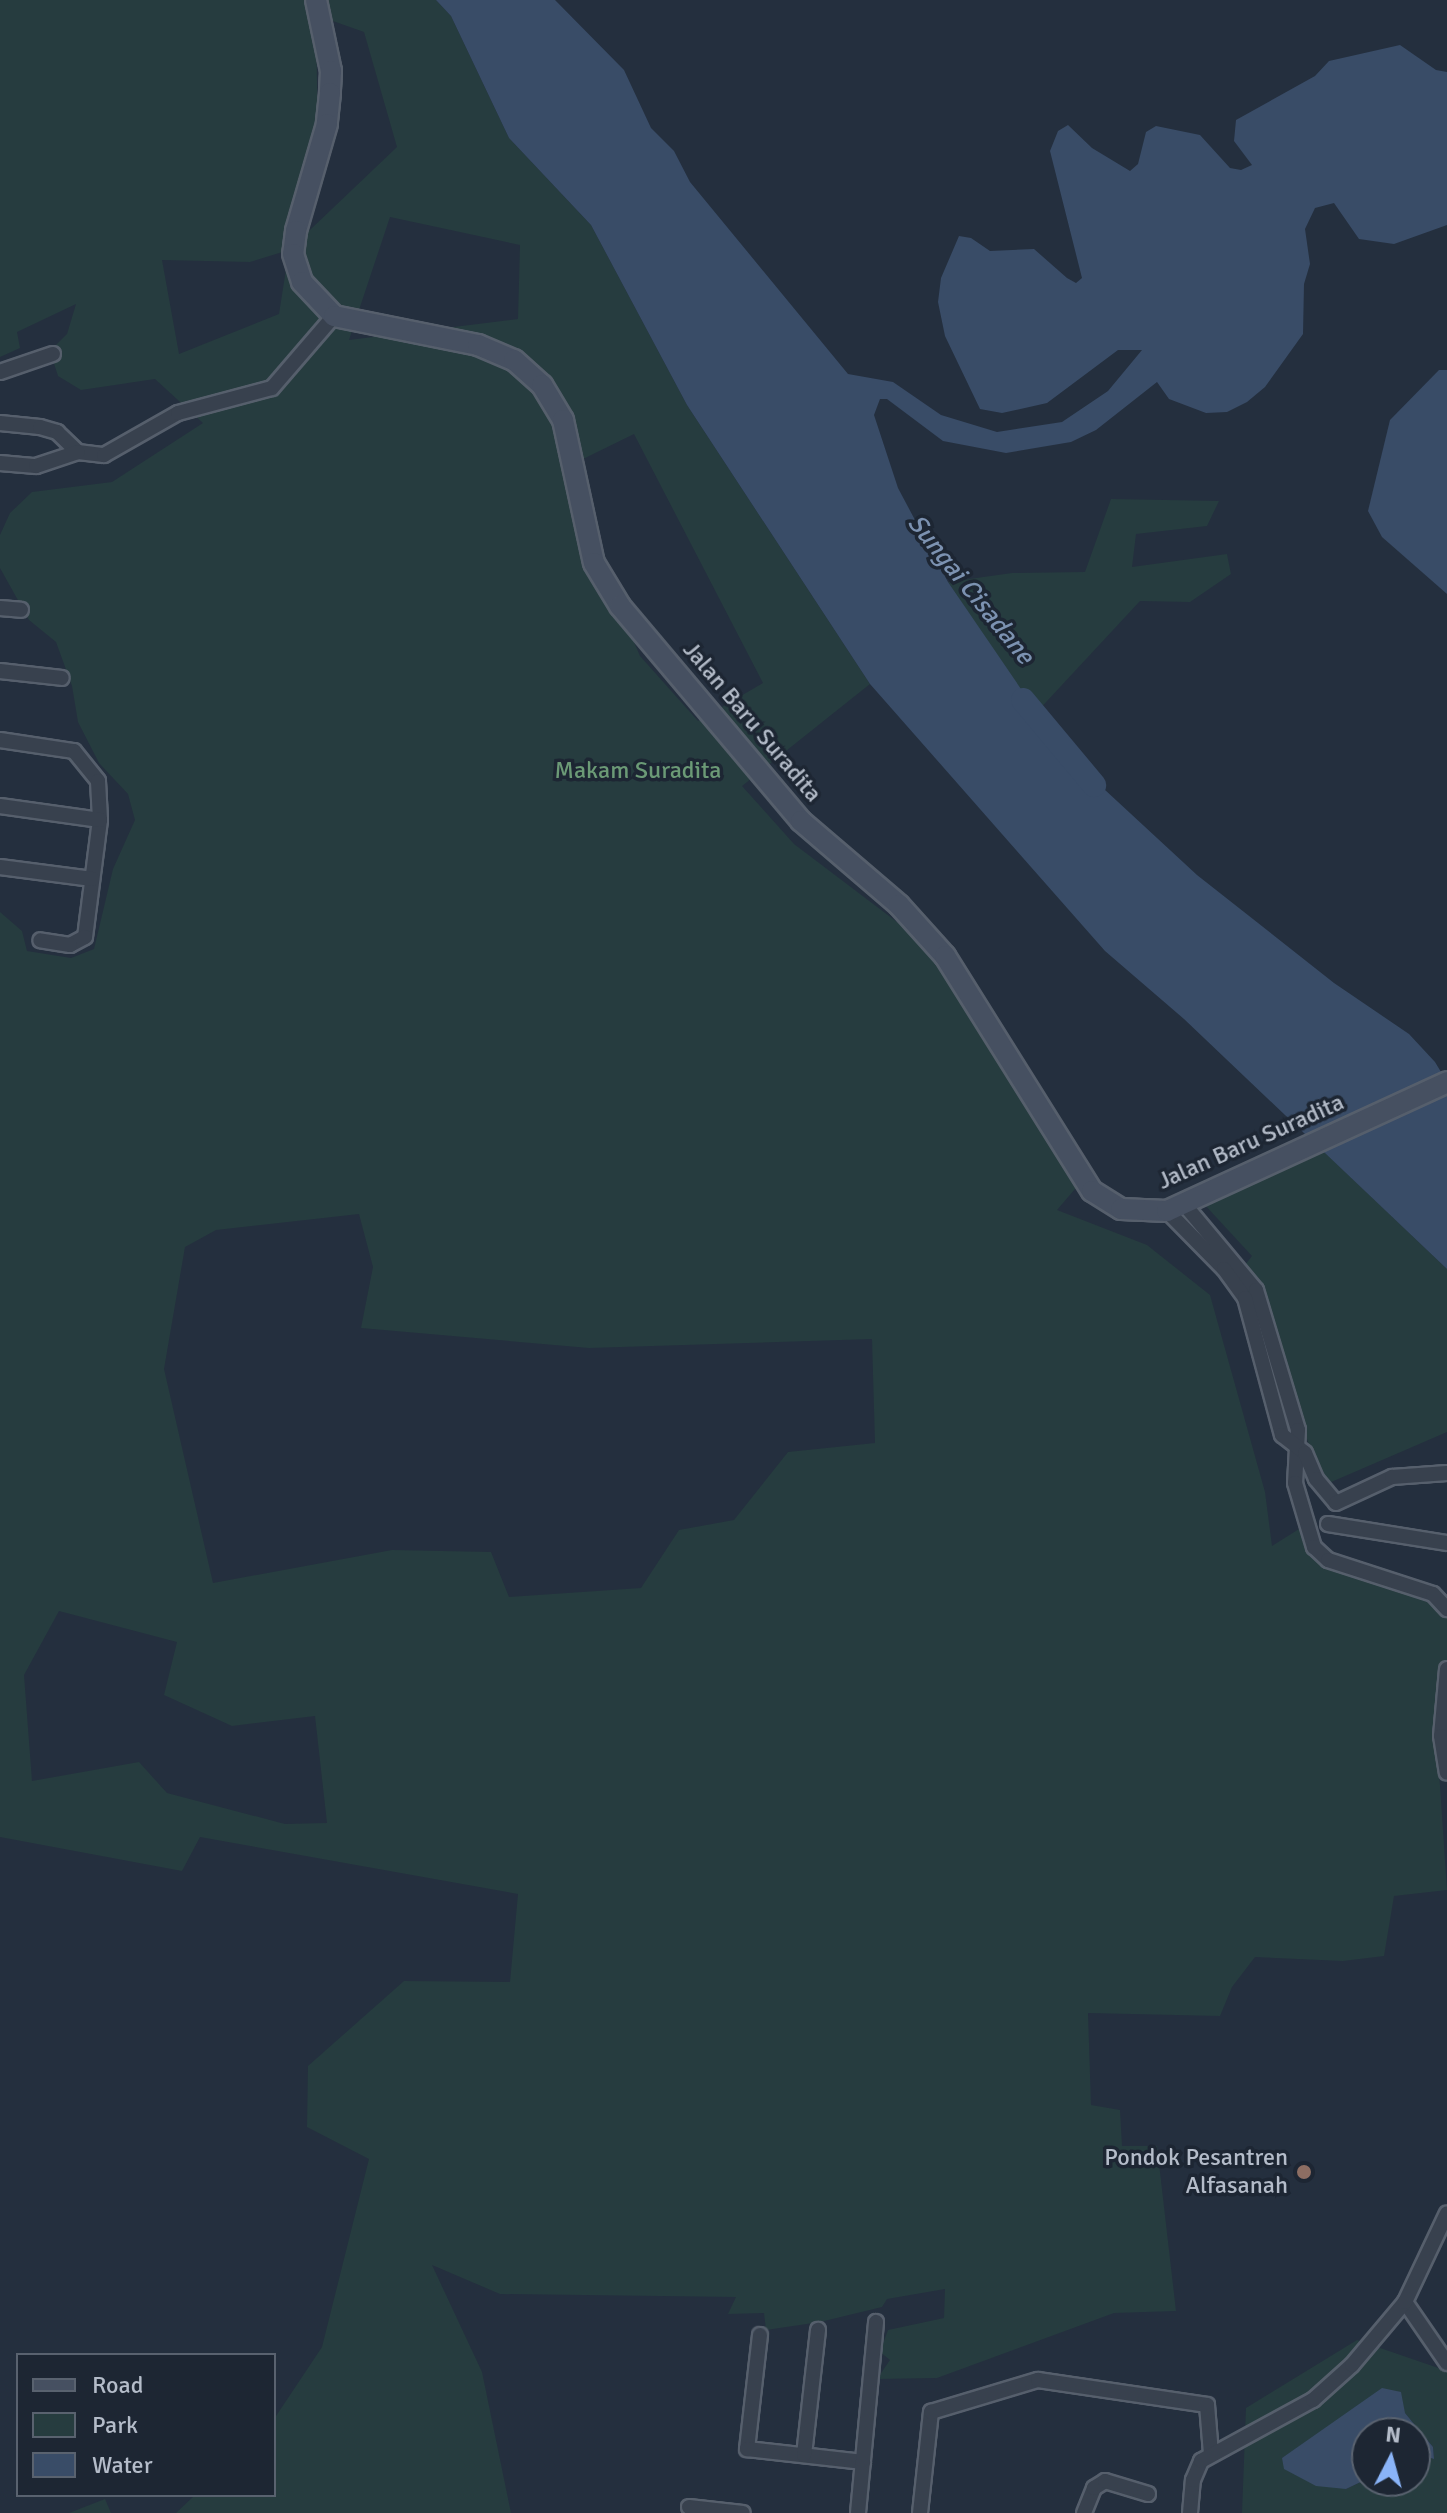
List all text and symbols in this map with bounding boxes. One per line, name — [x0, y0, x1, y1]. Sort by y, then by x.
water label: Sungai Cisadane — [900, 509, 1040, 671]
street label: Jalan Baru Suradita — [676, 636, 828, 808]
park label: Makam Suradita — [555, 757, 721, 785]
street label: Jalan Baru Suradita — [1154, 1088, 1348, 1196]
place label: Pondok Pesantren Alfasanah — [1104, 2144, 1288, 2200]
marker: Pondok Pesantren Alfasanah — [1295, 2163, 1313, 2181]
legend — [16, 2353, 276, 2497]
text: Road — [92, 2370, 143, 2400]
text: Park — [92, 2410, 138, 2440]
north arrow — [1351, 2417, 1431, 2497]
text: N — [1384, 2420, 1402, 2449]
text: Water — [92, 2450, 152, 2480]

